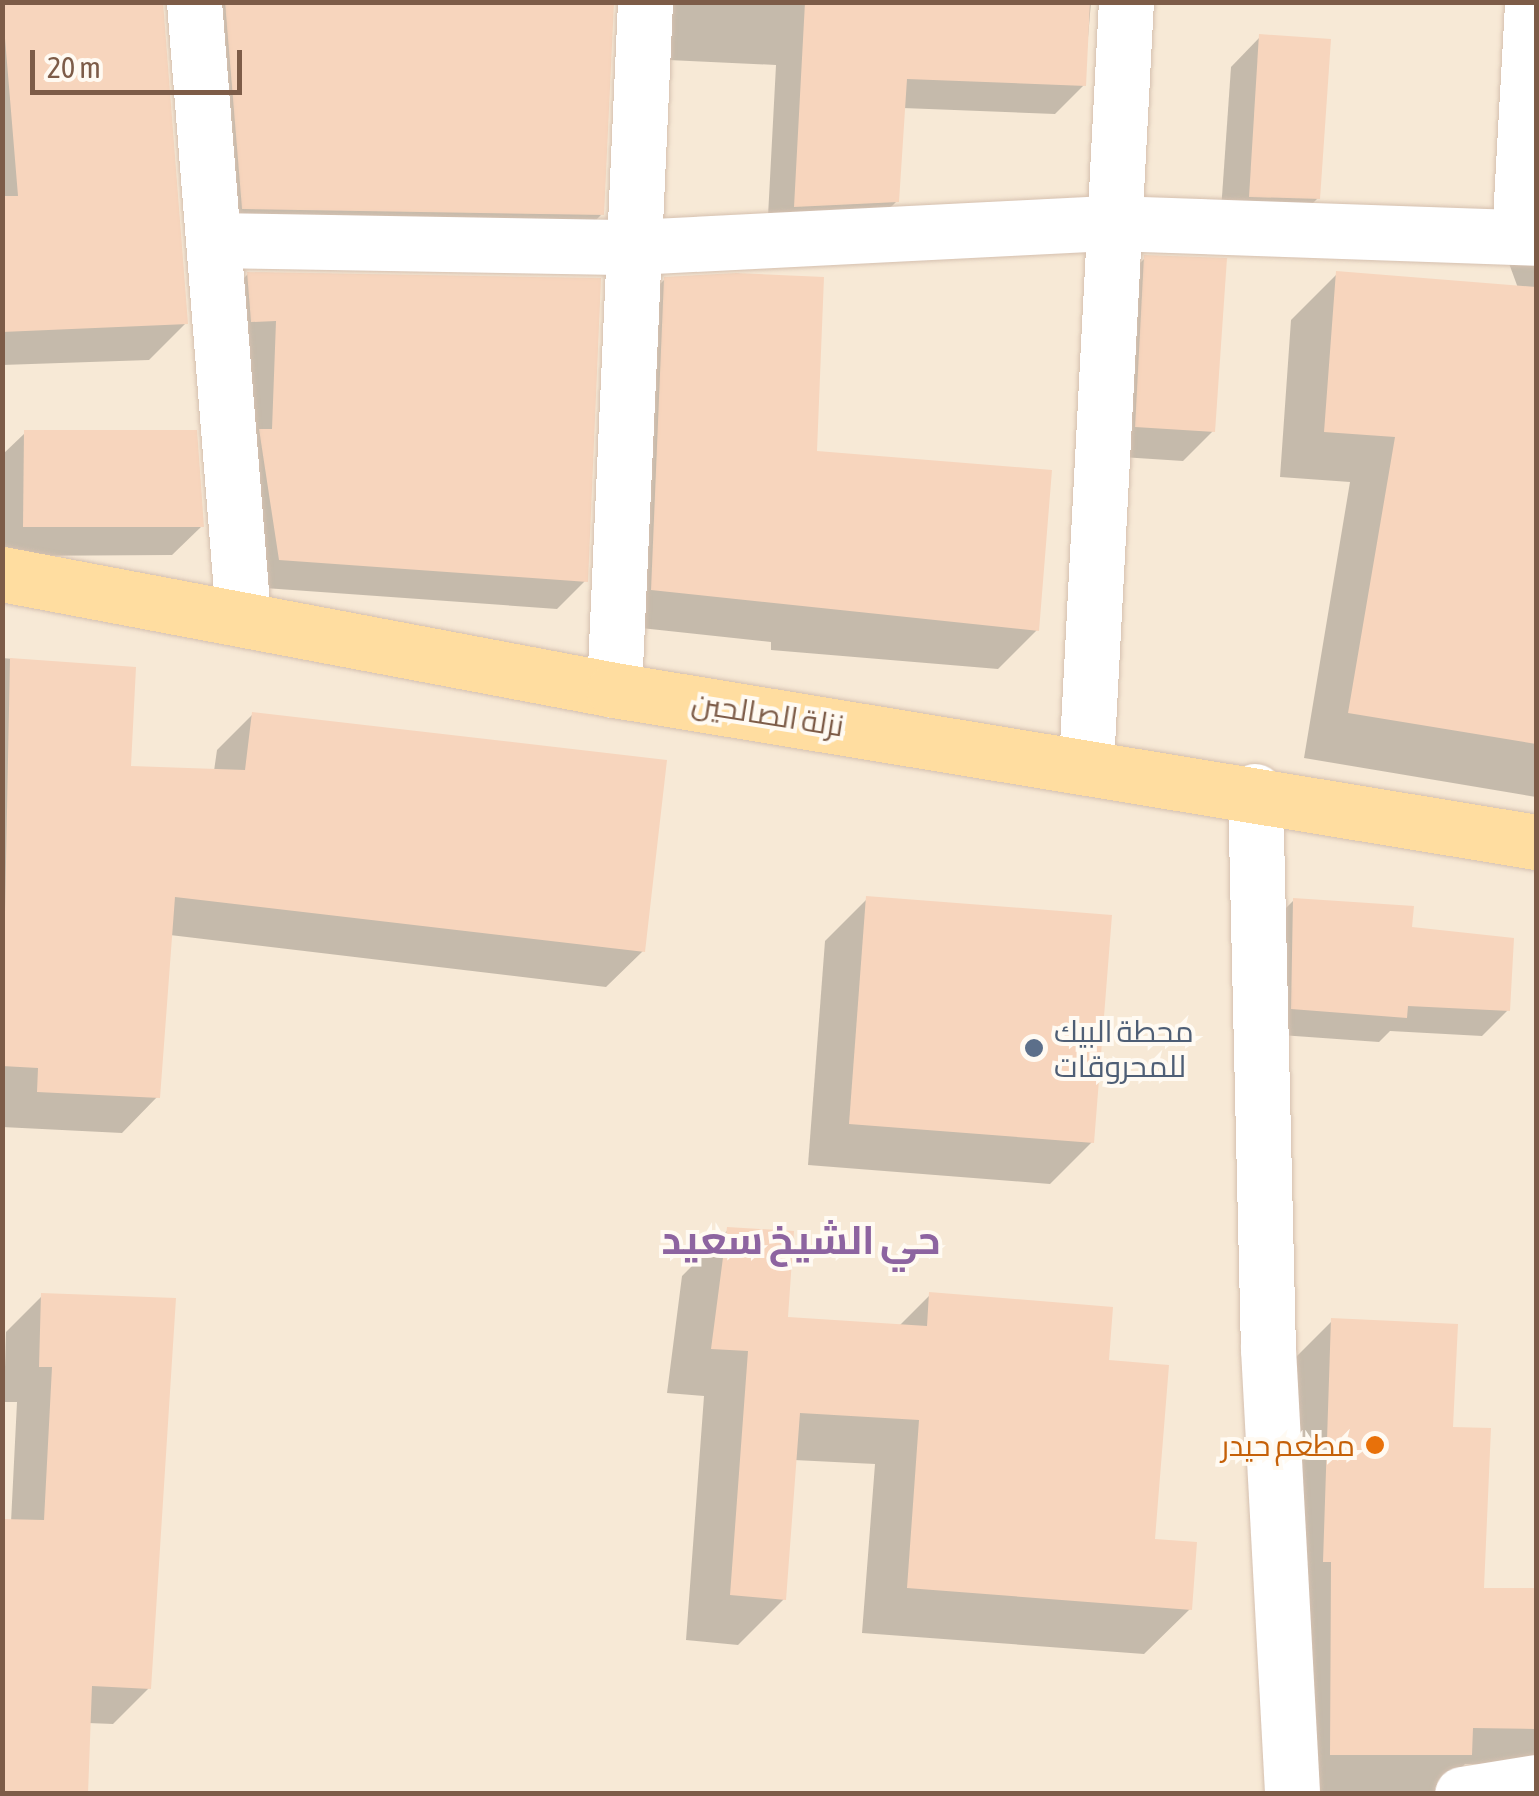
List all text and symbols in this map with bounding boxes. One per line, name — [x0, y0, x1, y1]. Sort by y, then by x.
scale bar — [35, 30, 248, 92]
text: 20 m — [47, 50, 101, 84]
street label: نزلة الصالحين — [689, 684, 847, 744]
place label: محطة البيك للمحروقات — [1054, 1013, 1194, 1084]
marker: محطة البيك للمحروقات — [1023, 1037, 1045, 1059]
district label: حي الشيخ سعيد — [661, 1216, 941, 1264]
place label: مطعم حيدر — [1221, 1427, 1355, 1463]
marker: مطعم حيدر — [1364, 1434, 1386, 1456]

